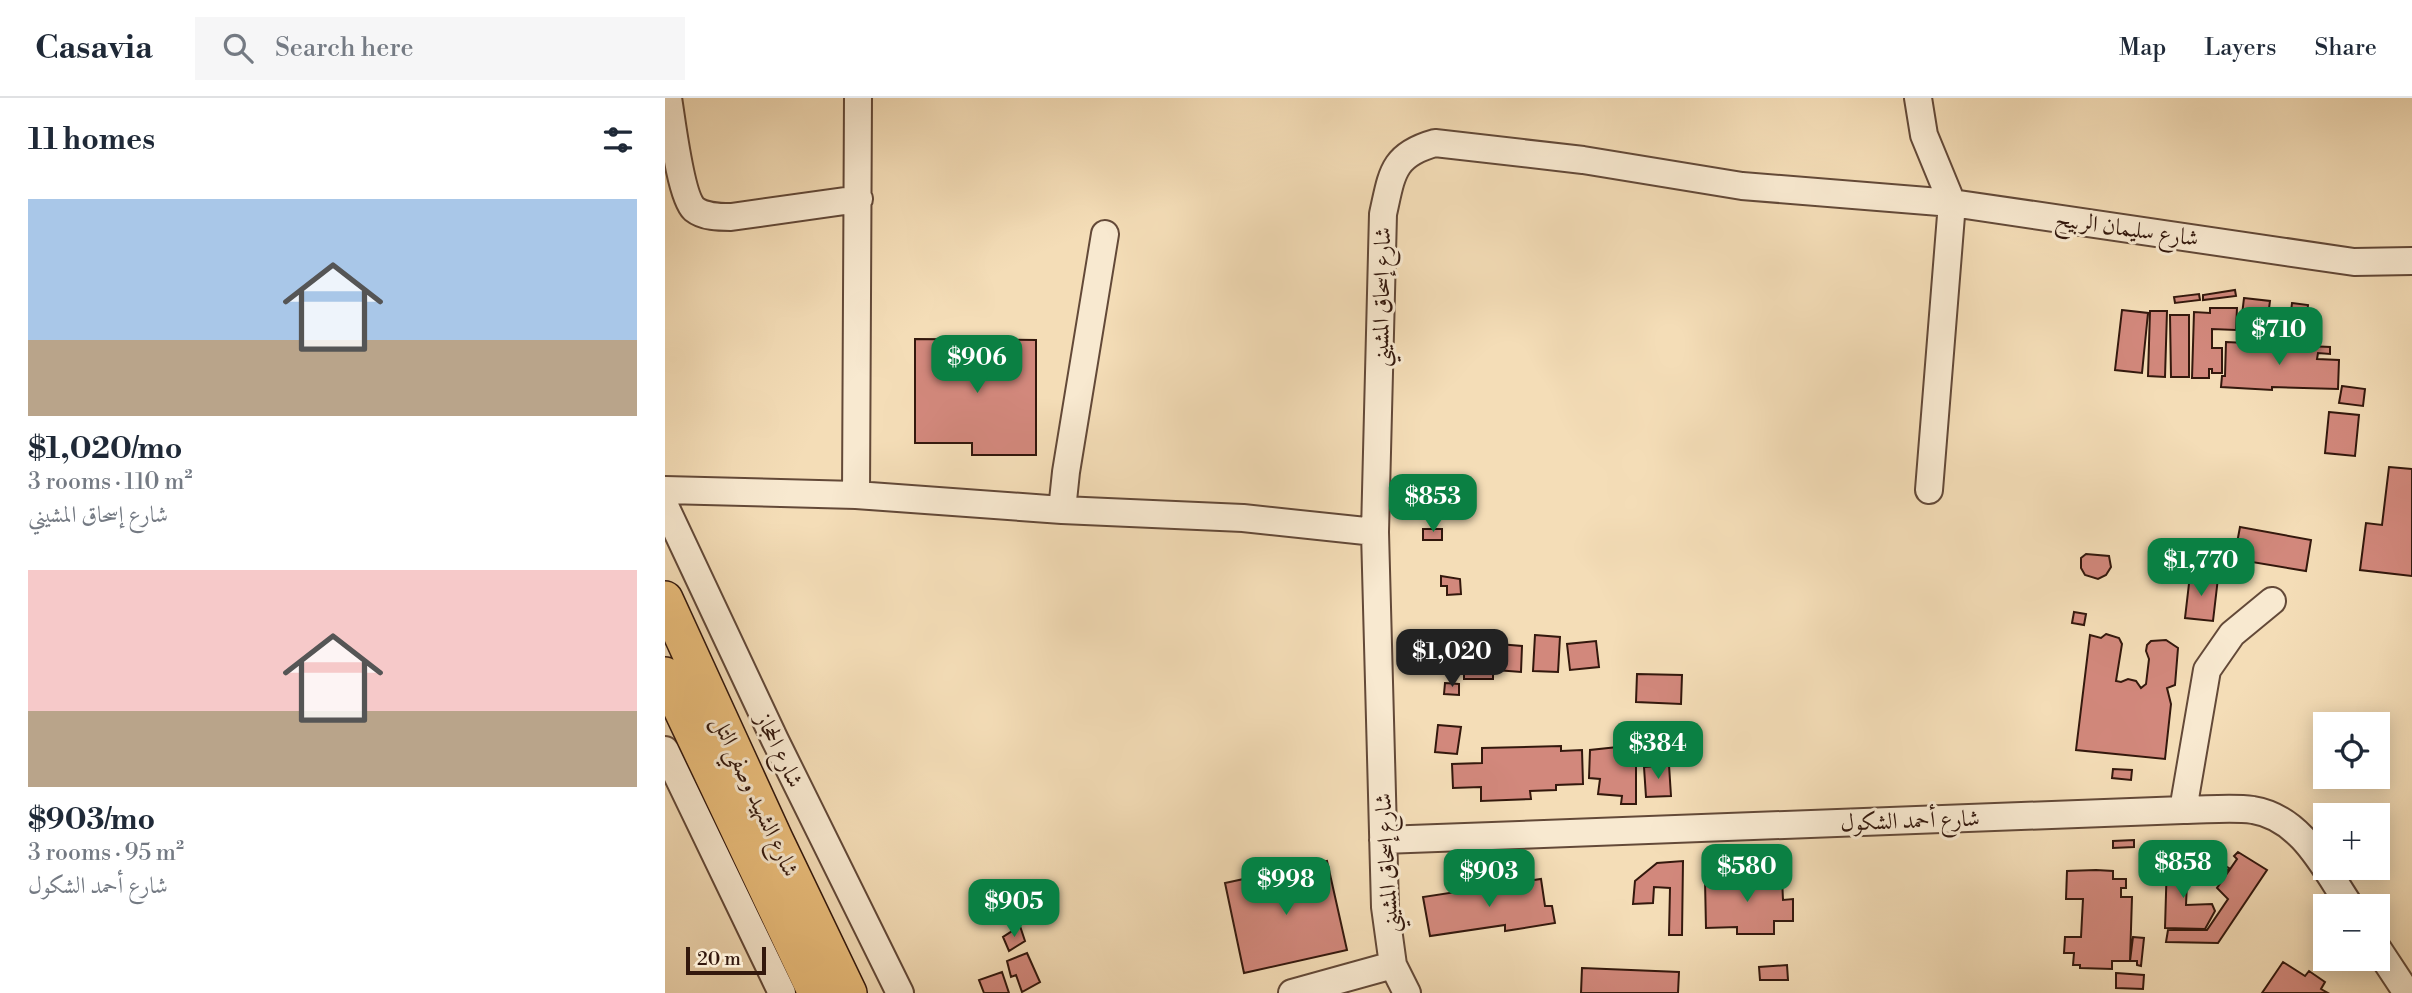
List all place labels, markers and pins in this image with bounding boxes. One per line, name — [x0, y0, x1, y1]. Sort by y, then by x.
pin: $710 — [2238, 308, 2320, 367]
pin: $906 — [936, 336, 1018, 395]
pin: $853 — [1392, 474, 1474, 534]
pin: $1,770 — [2144, 538, 2258, 598]
pin: $1,020 — [1395, 630, 1509, 689]
pin: $384 — [1617, 722, 1699, 781]
pin: $858 — [2142, 840, 2224, 900]
pin: $580 — [1706, 844, 1788, 904]
pin: $903 — [1448, 850, 1530, 909]
pin: $998 — [1245, 858, 1327, 917]
pin: $905 — [973, 880, 1055, 939]

